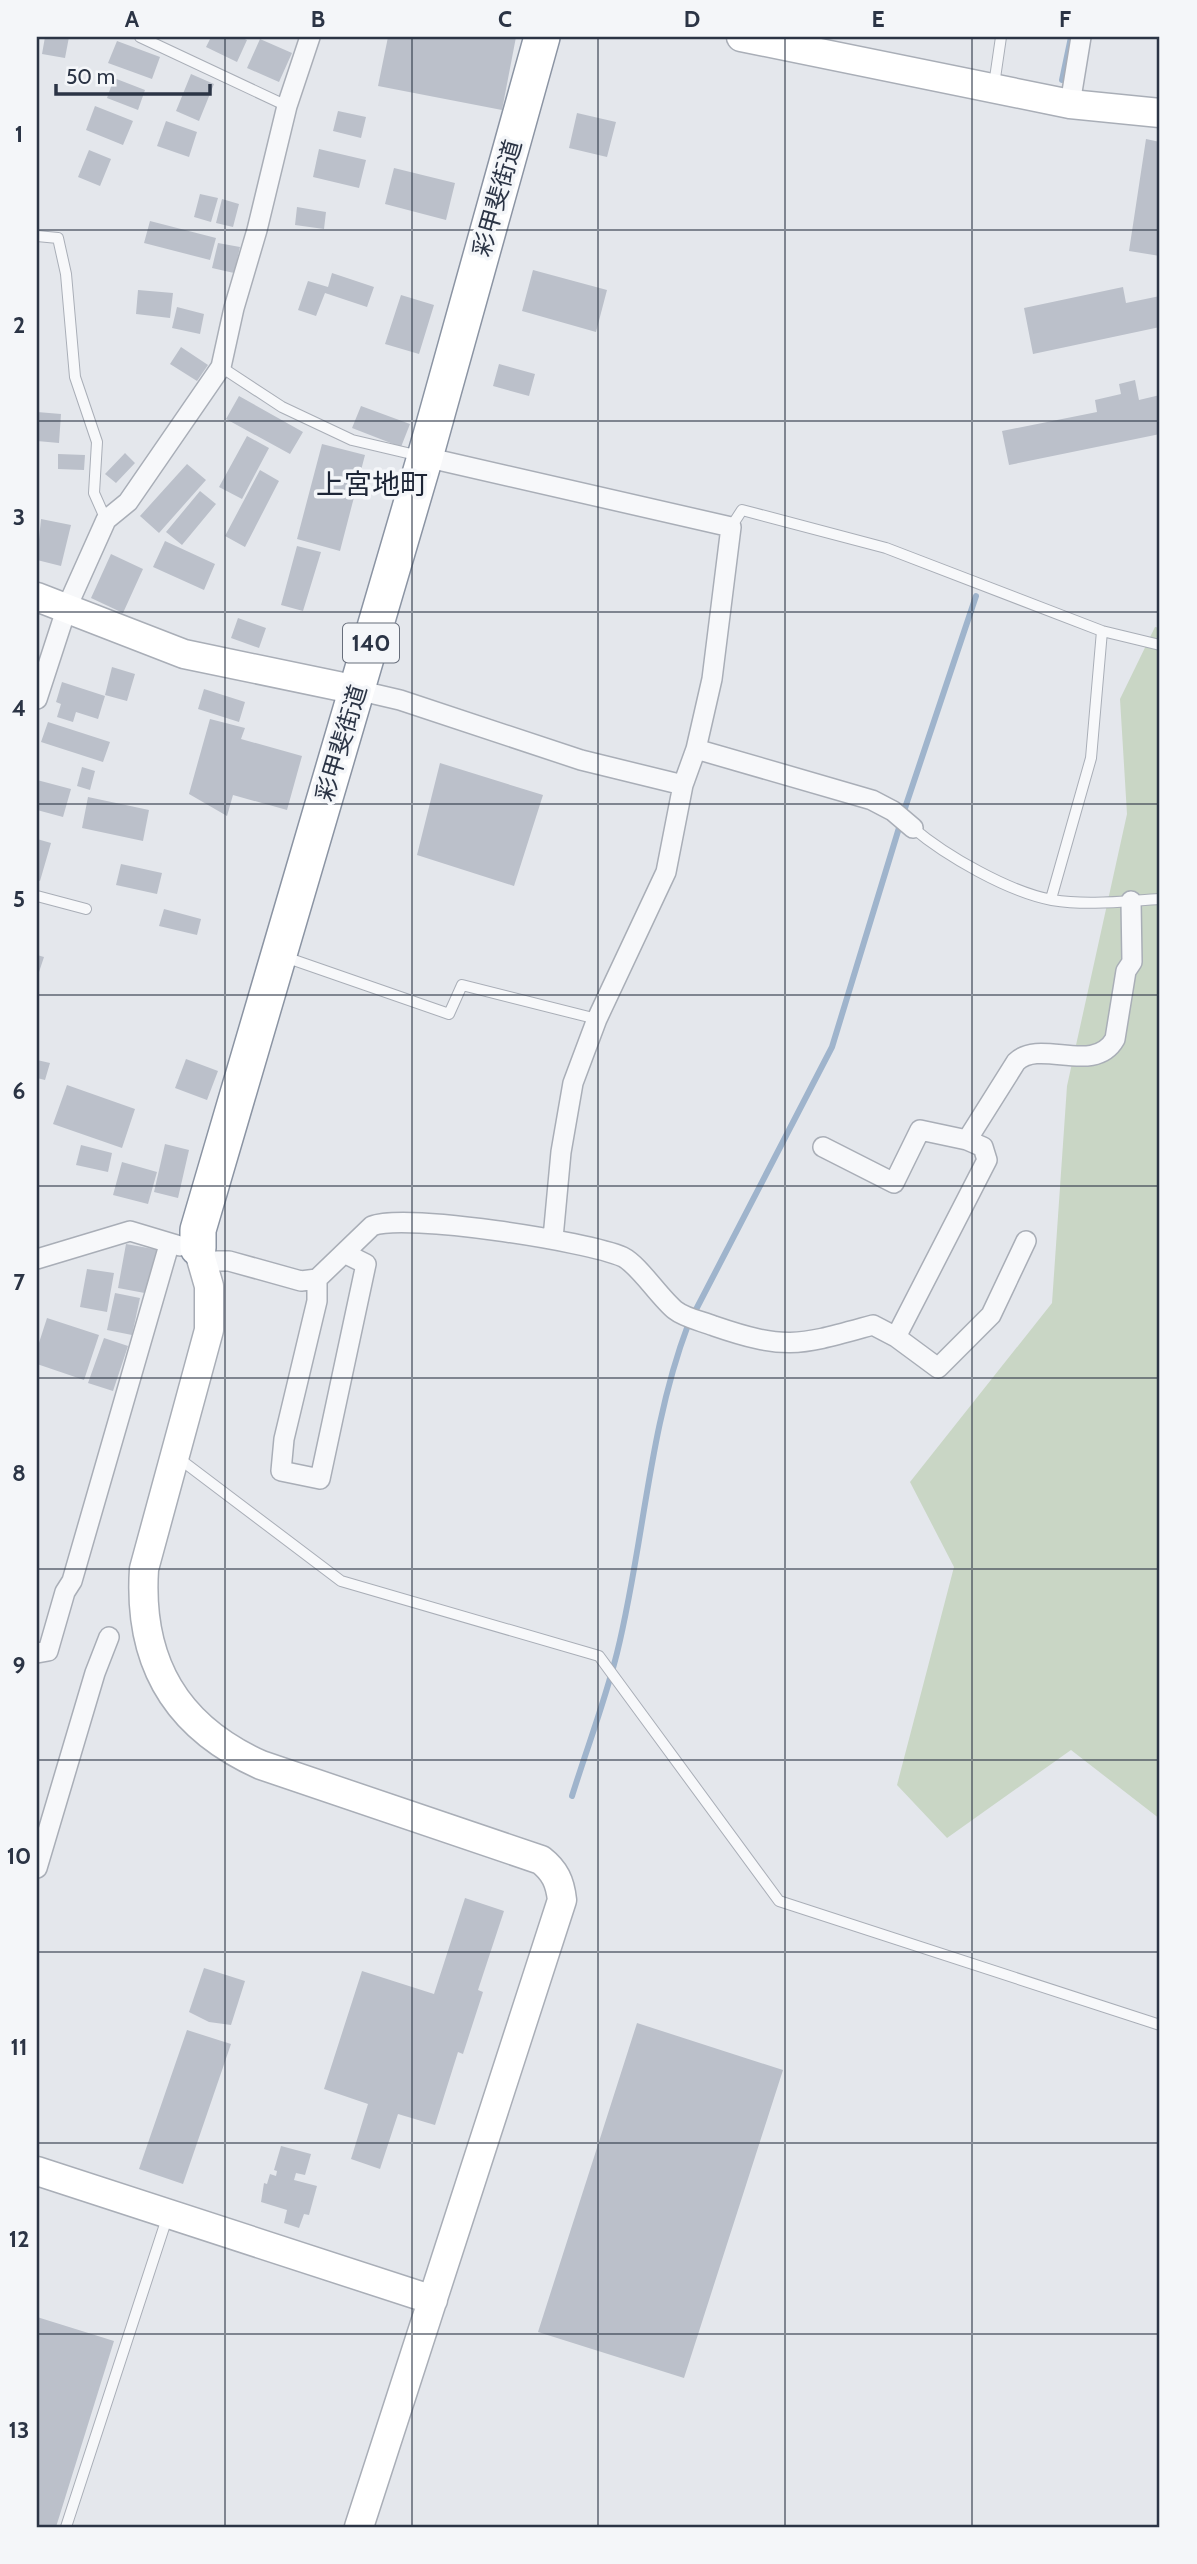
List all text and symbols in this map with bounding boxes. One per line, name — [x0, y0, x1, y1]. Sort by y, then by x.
text: A — [125, 5, 140, 33]
text: B — [311, 5, 325, 33]
text: C — [498, 5, 512, 33]
text: D — [684, 5, 700, 33]
text: E — [871, 5, 885, 33]
text: F — [1059, 5, 1071, 33]
scale bar — [56, 52, 210, 96]
text: 50 m — [66, 64, 115, 89]
text: 1 — [15, 120, 23, 148]
street label: 彩甲斐街道 — [467, 136, 527, 260]
text: 2 — [13, 311, 25, 339]
district label: 上宮地町 — [316, 467, 428, 501]
text: 3 — [13, 503, 25, 531]
road number: 140 — [343, 624, 399, 663]
street label: 彩甲斐街道 — [310, 681, 372, 805]
text: 4 — [12, 694, 26, 722]
text: 5 — [13, 885, 25, 913]
text: 6 — [13, 1077, 25, 1105]
text: 7 — [13, 1268, 25, 1296]
text: 8 — [12, 1459, 26, 1487]
text: 9 — [13, 1651, 25, 1679]
text: 10 — [7, 1842, 31, 1870]
text: 11 — [11, 2033, 27, 2061]
text: 12 — [9, 2225, 29, 2253]
text: 13 — [9, 2416, 29, 2444]

